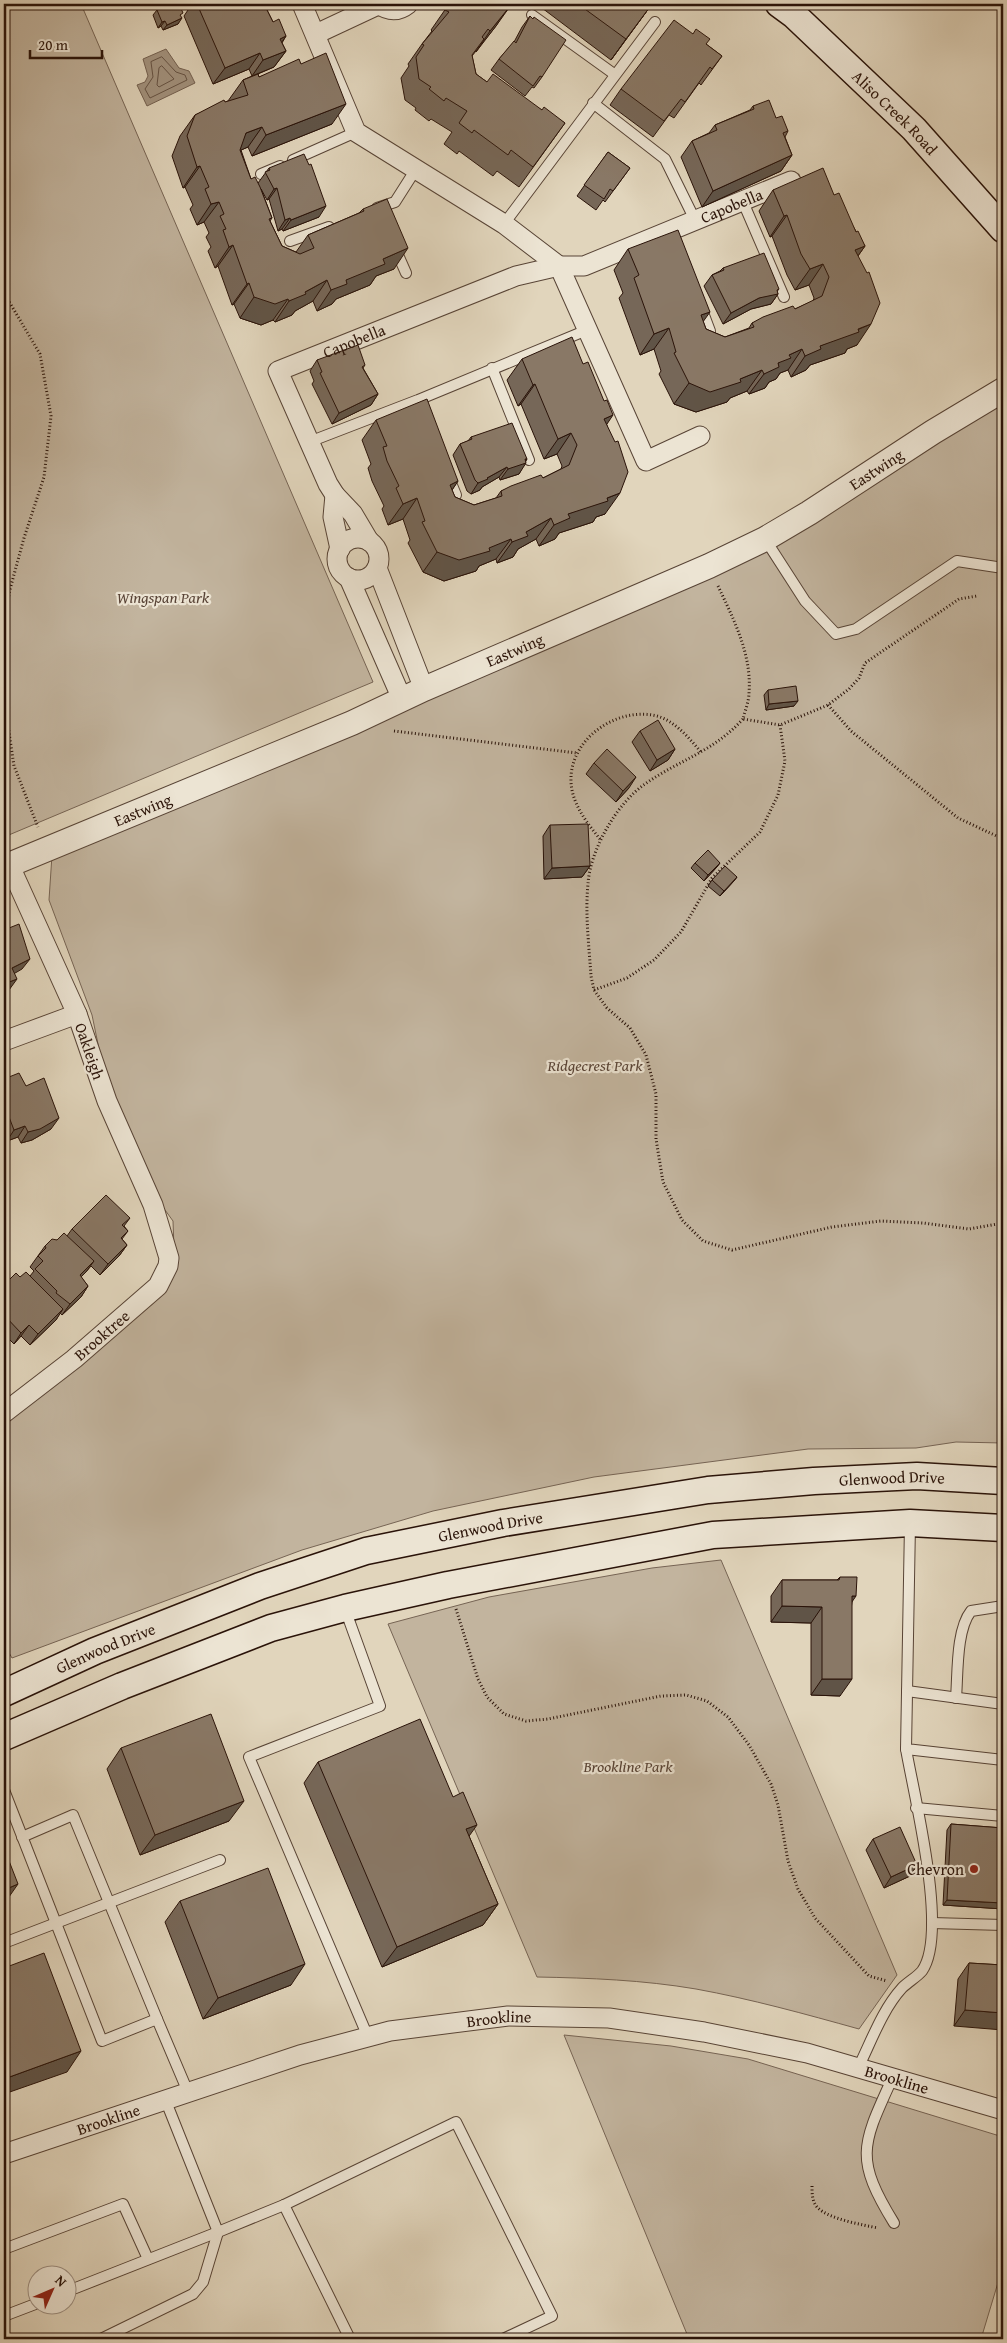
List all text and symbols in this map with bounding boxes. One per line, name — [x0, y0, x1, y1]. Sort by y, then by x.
scale bar — [30, 28, 102, 60]
text: 20 m — [38, 34, 69, 55]
street label: Aliso Creek Road — [847, 64, 944, 160]
street label: Capobella — [697, 182, 767, 229]
street label: Capobella — [319, 317, 389, 364]
street label: Eastwing — [844, 443, 908, 496]
park label: Wingspan Park — [117, 585, 210, 609]
street label: Eastwing — [482, 627, 547, 673]
street label: Eastwing — [110, 787, 175, 832]
street label: Oakleigh — [69, 1019, 111, 1083]
park label: Ridgecrest Park — [547, 1053, 643, 1077]
street label: Brooktree — [68, 1304, 135, 1366]
street label: Glenwood Drive — [838, 1464, 945, 1492]
street label: Glenwood Drive — [436, 1505, 544, 1548]
street label: Glenwood Drive — [52, 1616, 159, 1680]
park label: Brookline Park — [582, 1754, 673, 1778]
place label: Chevron — [907, 1857, 964, 1881]
marker: Chevron — [968, 1863, 980, 1875]
street label: Brookline — [465, 2004, 532, 2033]
street label: Brookline — [862, 2058, 932, 2100]
street label: Brookline — [73, 2097, 143, 2141]
north arrow — [28, 2266, 78, 2316]
text: N — [51, 2270, 72, 2292]

